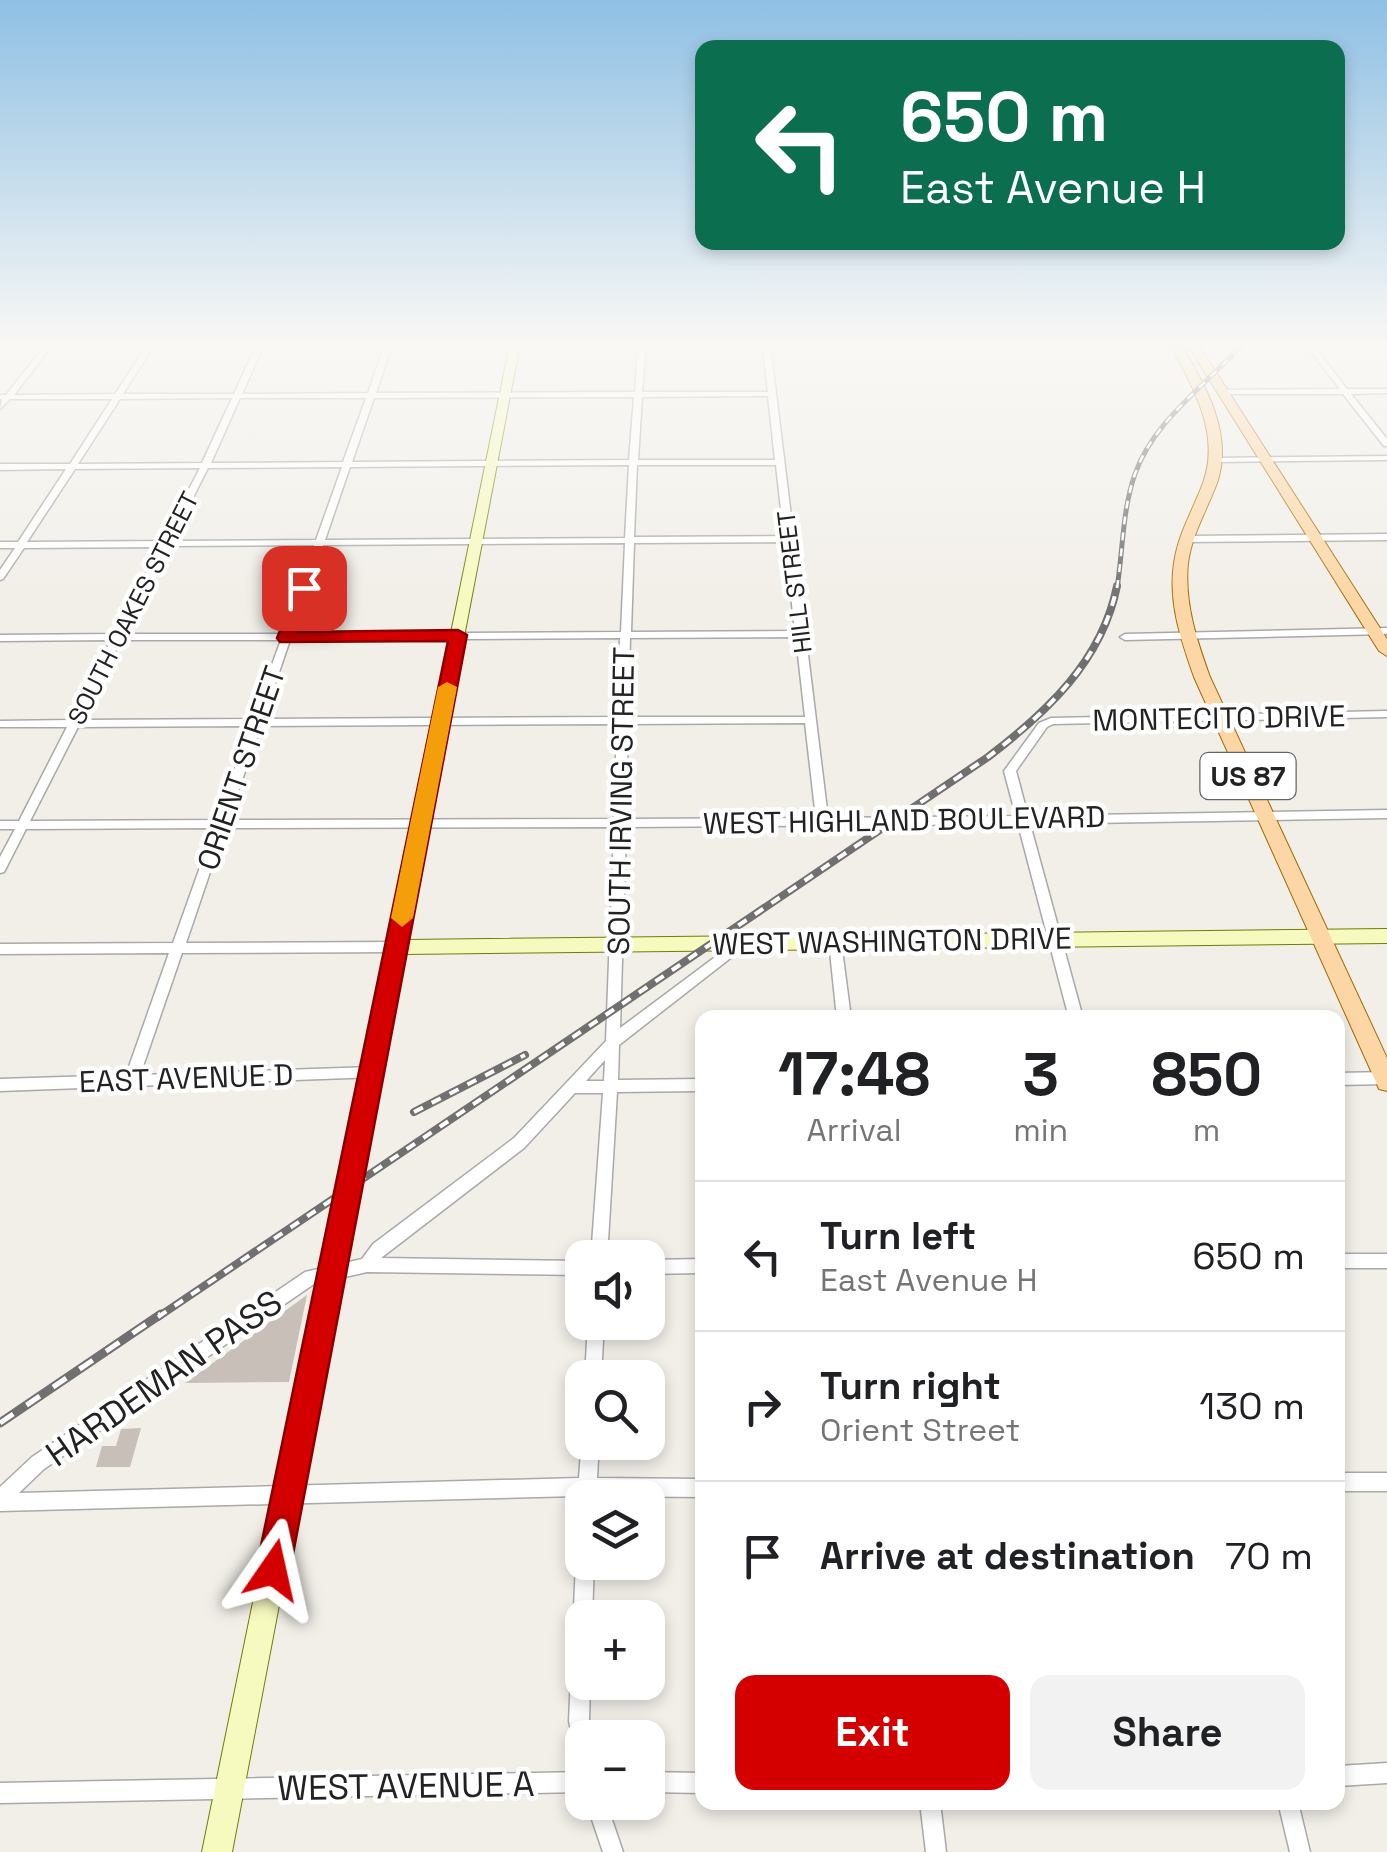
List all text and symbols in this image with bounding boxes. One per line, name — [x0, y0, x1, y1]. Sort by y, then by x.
text: 650 m — [900, 72, 1108, 161]
icon: left — [735, 80, 865, 210]
text: East Avenue H — [900, 159, 1206, 216]
street label: SOUTH OAKES STREET — [60, 486, 206, 730]
street label: HILL STREET — [769, 509, 819, 655]
pin — [262, 546, 347, 631]
icon: arrive — [277, 561, 332, 616]
street label: SOUTH IRVING STREET — [599, 647, 643, 955]
street label: ORIENT STREET — [188, 661, 294, 875]
street label: MONTECITO DRIVE — [1092, 696, 1346, 740]
road number: US 87 — [1200, 753, 1296, 799]
street label: WEST HIGHLAND BOULEVARD — [703, 797, 1105, 843]
street label: WEST WASHINGTON DRIVE — [712, 918, 1072, 964]
text: 17:48 — [778, 1036, 930, 1113]
text: 3 — [1023, 1036, 1059, 1113]
text: 850 — [1151, 1036, 1262, 1113]
street label: EAST AVENUE D — [78, 1055, 294, 1101]
text: Arrival — [807, 1110, 902, 1150]
text: min — [1013, 1110, 1068, 1150]
text: m — [1193, 1110, 1220, 1150]
text: Turn left — [820, 1212, 976, 1260]
icon: left — [735, 1229, 790, 1284]
text: 650 m — [1192, 1232, 1305, 1280]
map controls — [565, 1240, 665, 1820]
button: sound — [565, 1240, 665, 1340]
text: East Avenue H — [820, 1260, 1038, 1300]
street label: HARDEMAN PASS — [37, 1280, 291, 1476]
button: search — [565, 1360, 665, 1460]
text: Turn right — [820, 1362, 1001, 1410]
icon: right — [735, 1379, 790, 1434]
text: 130 m — [1199, 1382, 1305, 1430]
text: Orient Street — [820, 1410, 1020, 1450]
button: layers — [565, 1480, 665, 1580]
position arrow — [221, 1518, 325, 1622]
icon: arrive — [735, 1529, 790, 1584]
text: Arrive at destination — [820, 1532, 1195, 1580]
text: 70 m — [1225, 1532, 1313, 1580]
button: + — [565, 1600, 665, 1700]
button: Exit — [735, 1675, 1010, 1790]
button: Share — [1030, 1675, 1305, 1790]
button: − — [565, 1720, 665, 1820]
street label: WEST AVENUE A — [277, 1762, 535, 1810]

